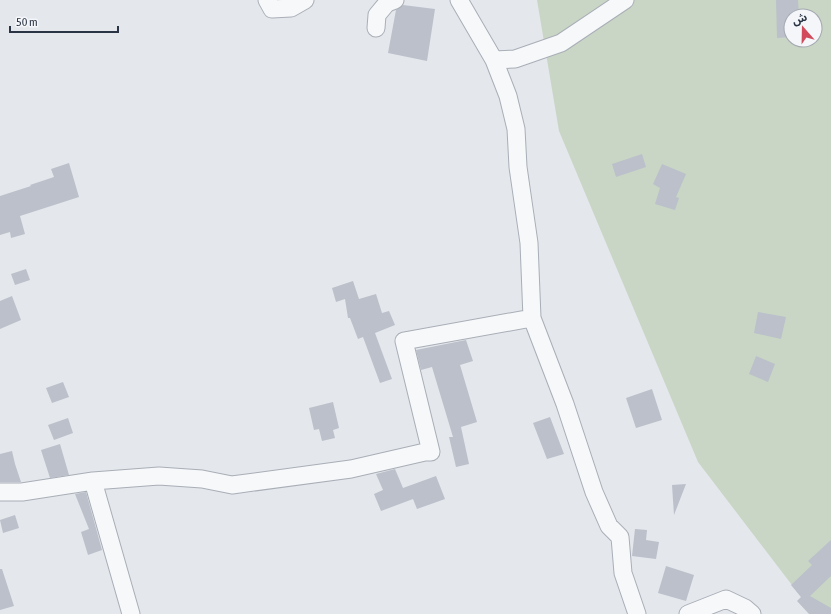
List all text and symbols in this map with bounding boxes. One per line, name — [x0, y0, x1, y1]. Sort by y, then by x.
scale bar — [10, 8, 118, 34]
north arrow — [783, 8, 823, 48]
text: ش — [790, 10, 809, 28]
text: 50 m — [16, 15, 38, 29]

